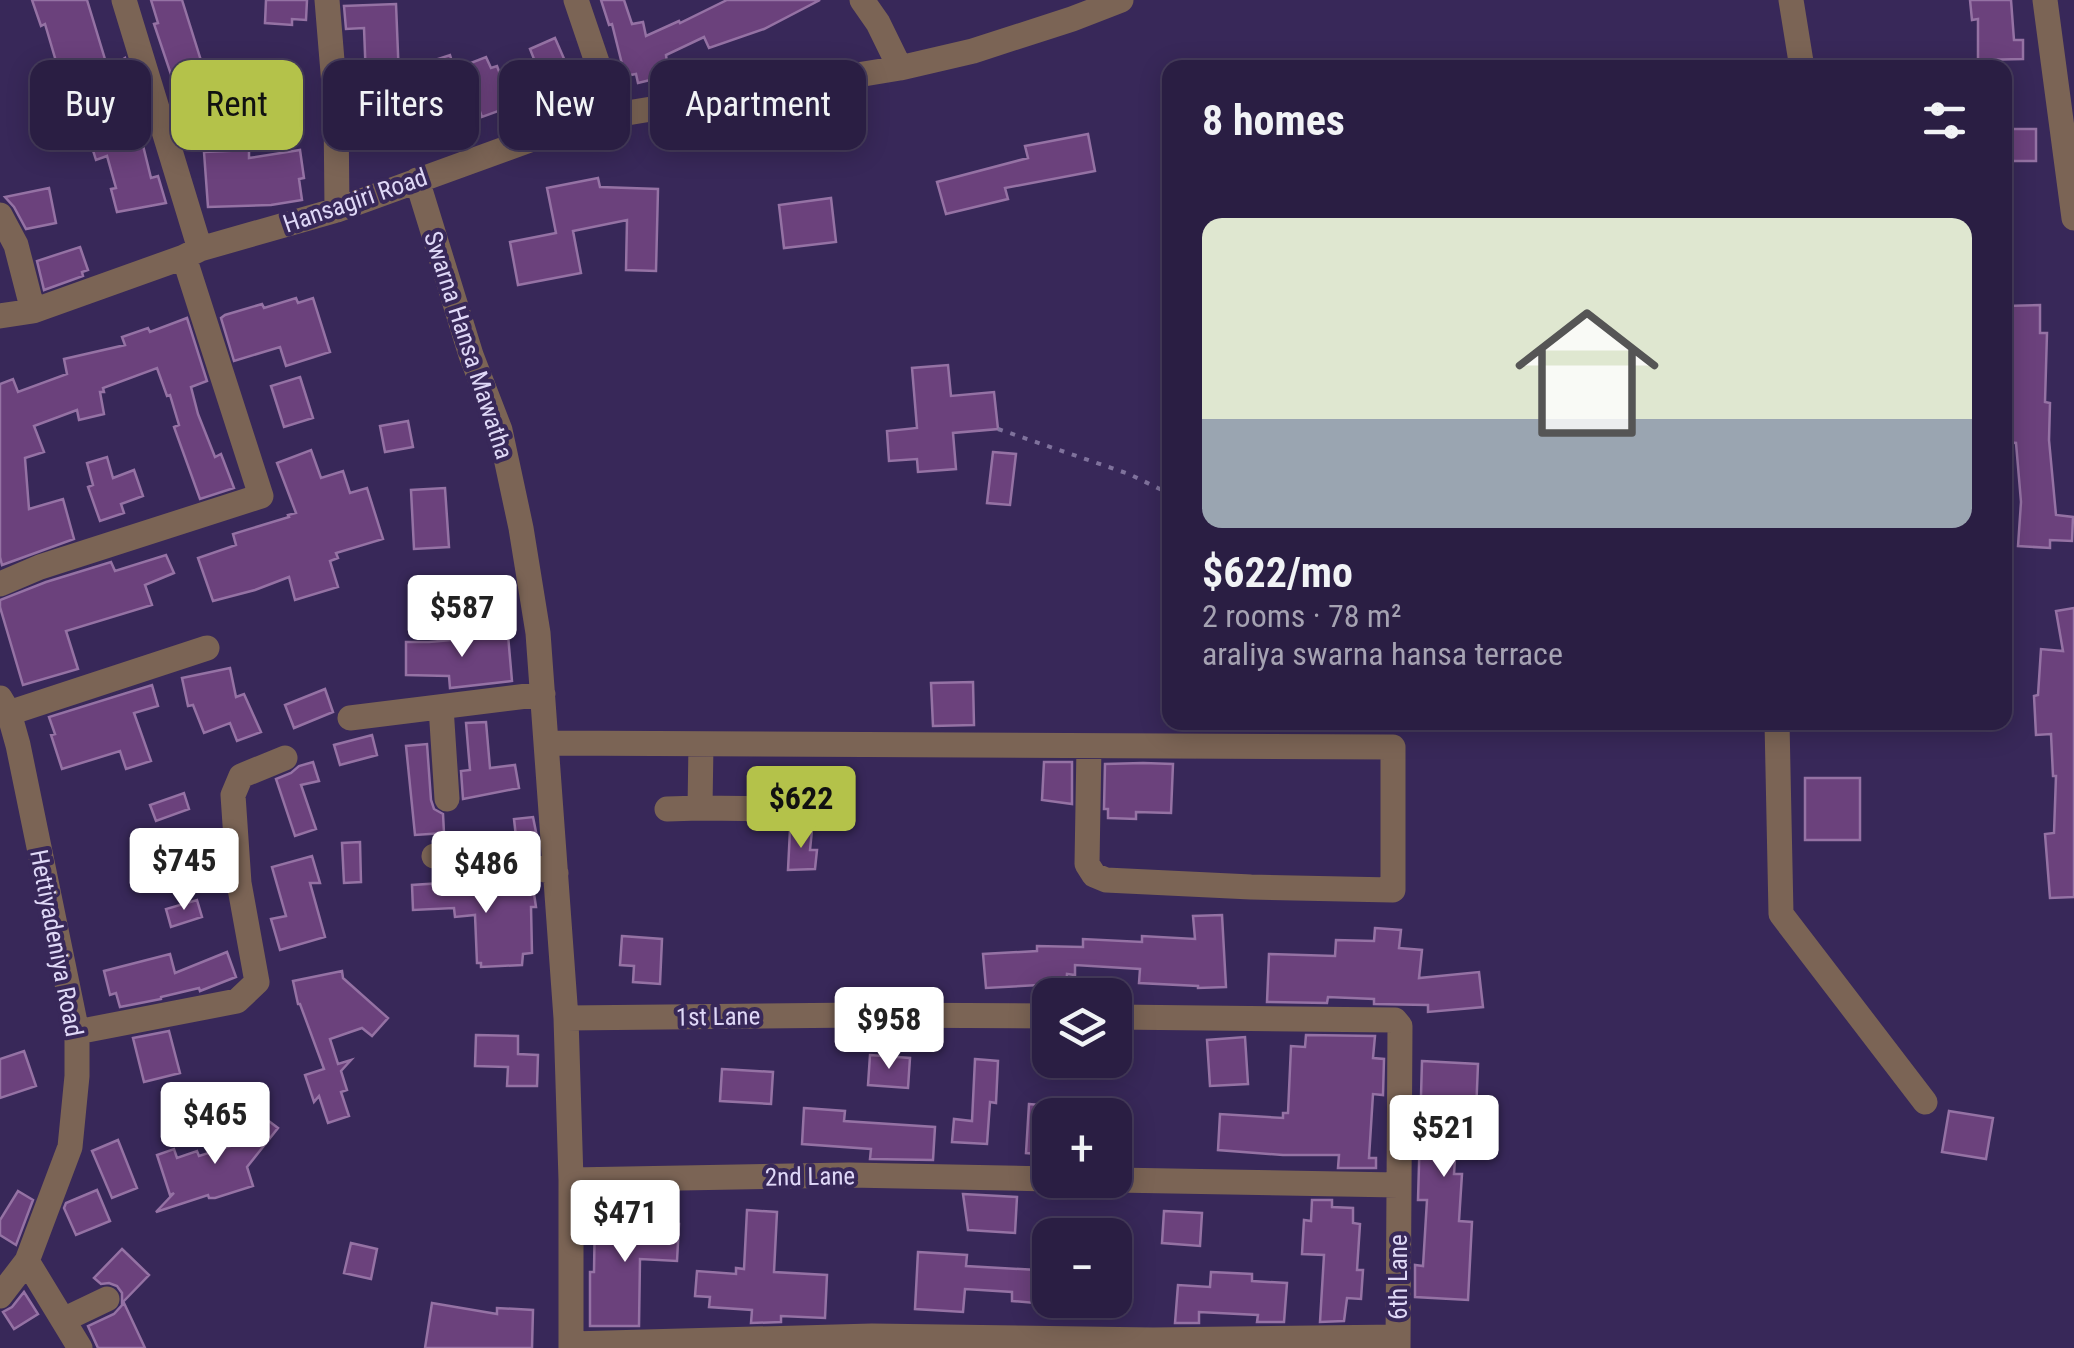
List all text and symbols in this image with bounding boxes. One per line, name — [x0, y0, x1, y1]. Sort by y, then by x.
chip: Buy — [30, 60, 151, 150]
chip: Rent — [171, 60, 303, 150]
chip: Filters — [323, 60, 479, 150]
chip: New — [499, 60, 630, 150]
chip: Apartment — [650, 60, 866, 150]
icon: filters — [1917, 93, 1972, 148]
text: 8 homes — [1202, 96, 1345, 145]
street label: Hansagiri Road — [279, 162, 431, 239]
street label: Swarna Hansa Mawatha — [418, 228, 519, 463]
icon: home — [1497, 283, 1677, 463]
text: $622/mo — [1202, 548, 1353, 597]
pin: $587 — [403, 575, 521, 660]
text: $587 — [430, 588, 494, 626]
text: 2 rooms · 78 m² — [1202, 597, 1401, 635]
text: araliya swarna hansa terrace — [1202, 635, 1563, 673]
pin: $622 — [742, 766, 860, 851]
text: $622 — [769, 779, 833, 817]
pin: $745 — [125, 828, 243, 913]
pin: $486 — [427, 831, 545, 916]
text: $745 — [152, 841, 216, 879]
text: $486 — [454, 844, 518, 882]
street label: Hettiyadeniya Road — [24, 847, 89, 1039]
map controls — [1032, 978, 1132, 1318]
button: layers — [1032, 978, 1132, 1078]
pin: $958 — [830, 987, 948, 1072]
text: $958 — [857, 1000, 921, 1038]
street label: 1st Lane — [675, 1001, 761, 1032]
pin: $465 — [156, 1082, 274, 1167]
text: $465 — [183, 1095, 247, 1133]
pin: $521 — [1385, 1095, 1503, 1180]
button: + — [1032, 1098, 1132, 1198]
text: $521 — [1412, 1108, 1476, 1146]
street label: 2nd Lane — [765, 1161, 855, 1192]
pin: $471 — [566, 1180, 684, 1265]
text: $471 — [593, 1193, 657, 1231]
button: − — [1032, 1218, 1132, 1318]
street label: 6th Lane — [1384, 1234, 1413, 1320]

